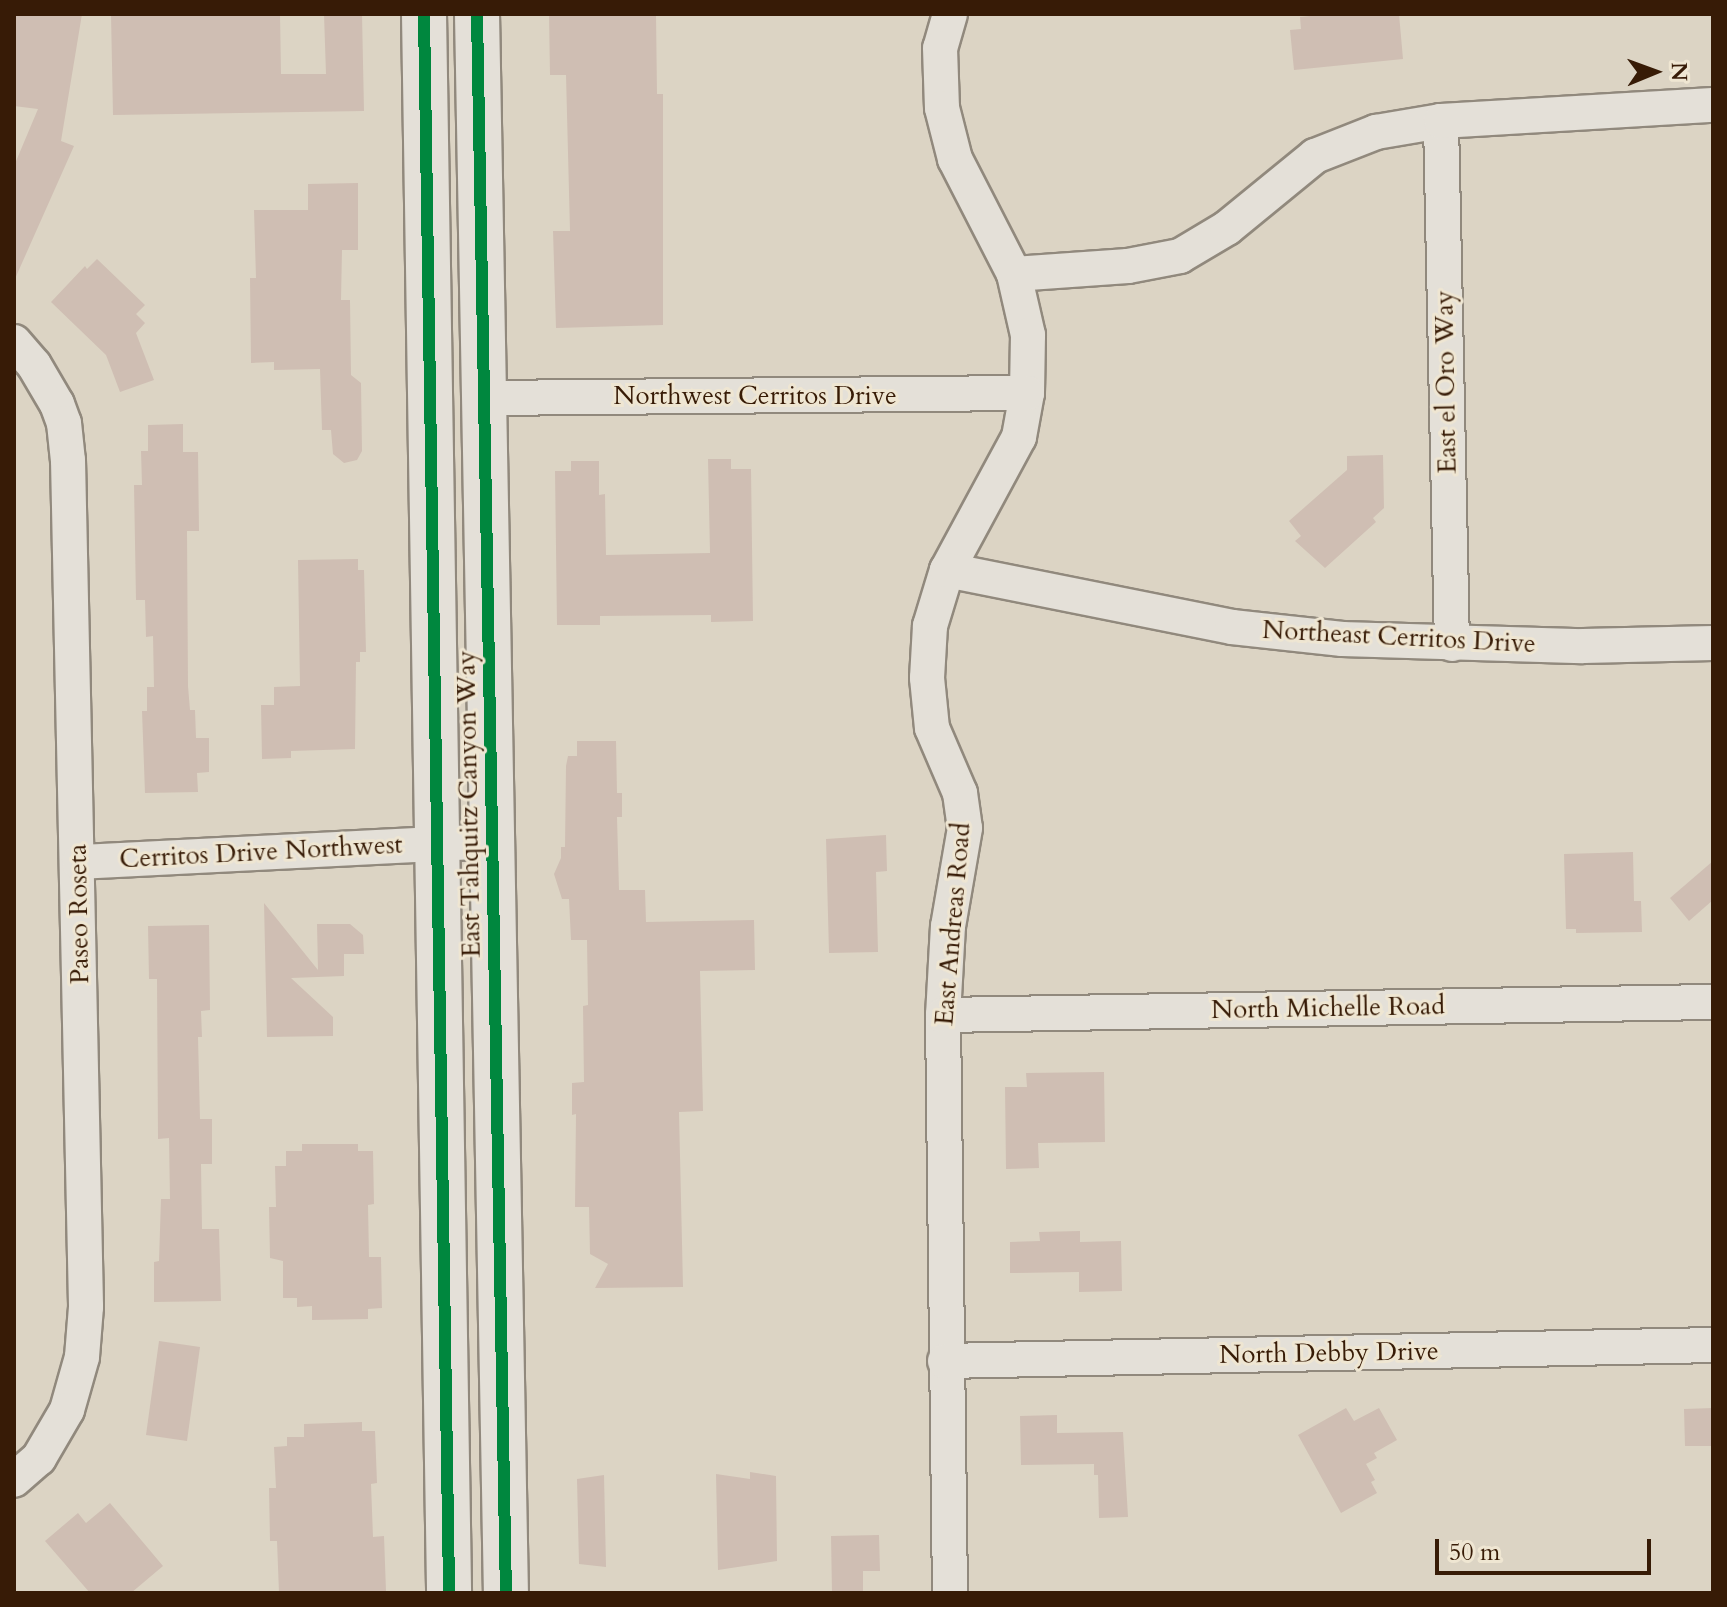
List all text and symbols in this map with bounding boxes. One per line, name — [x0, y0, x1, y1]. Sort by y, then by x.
north arrow — [1615, 32, 1695, 112]
text: N — [1664, 62, 1694, 81]
street label: East el Oro Way — [1429, 290, 1463, 474]
street label: Northwest Cerritos Drive — [613, 380, 897, 412]
street label: Northeast Cerritos Drive — [1261, 614, 1537, 660]
street label: East Tahquitz Canyon Way — [451, 650, 487, 958]
street label: East Andreas Road — [929, 821, 977, 1027]
street label: Cerritos Drive Northwest — [119, 829, 403, 875]
street label: Paseo Roseta — [62, 844, 96, 984]
street label: North Michelle Road — [1211, 990, 1445, 1026]
street label: North Debby Drive — [1219, 1335, 1439, 1371]
scale bar — [1439, 1523, 1655, 1573]
text: 50 m — [1449, 1536, 1500, 1569]

